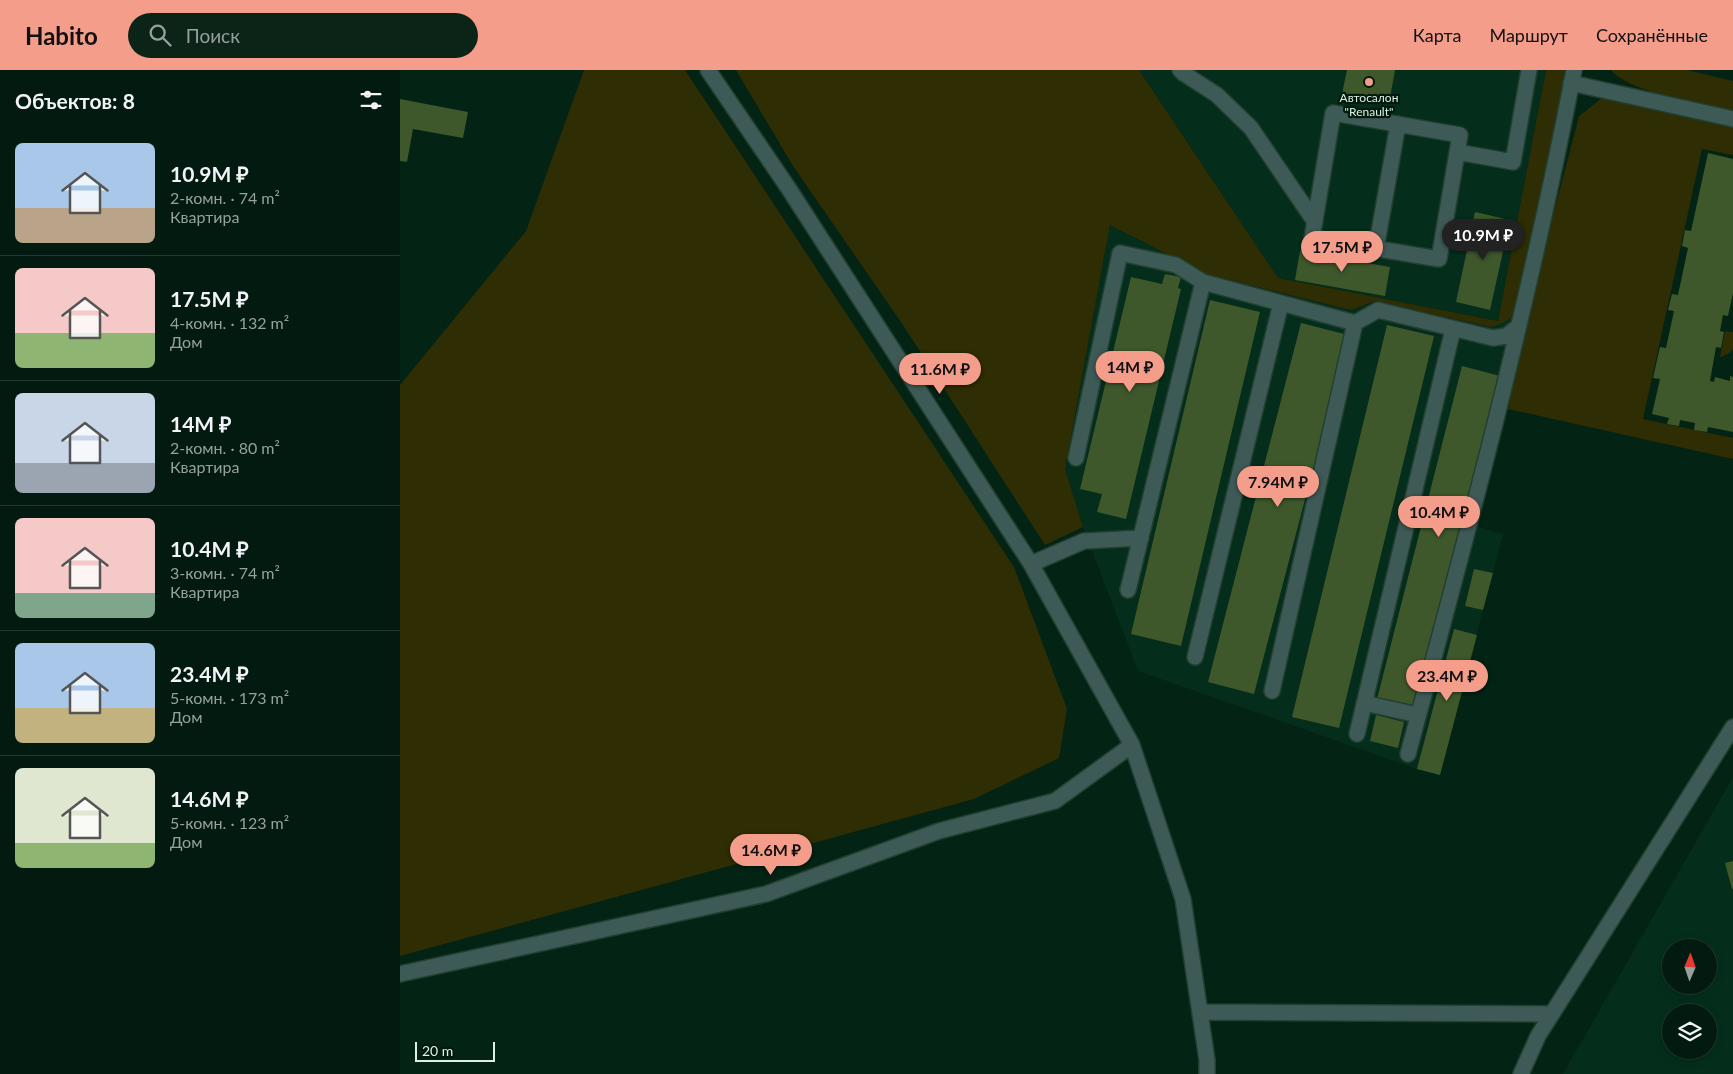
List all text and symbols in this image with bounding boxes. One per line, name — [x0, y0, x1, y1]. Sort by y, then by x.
search box — [128, 13, 478, 58]
text: Habito — [25, 21, 98, 50]
icon: search — [146, 21, 174, 49]
text: Поиск — [186, 24, 240, 47]
text: Карта — [1413, 24, 1461, 46]
text: Маршрут — [1489, 24, 1568, 46]
text: Сохранённые — [1596, 24, 1708, 46]
marker: Автосалон "Renault" — [1363, 76, 1375, 88]
icon: filters — [357, 86, 385, 114]
text: Объектов: 8 — [15, 88, 135, 113]
place label: Автосалон "Renault" — [1340, 90, 1398, 119]
text: 10.9M ₽ — [170, 161, 249, 186]
icon: home — [55, 163, 115, 223]
text: 2-комн. · 74 m² — [170, 188, 280, 207]
text: Квартира — [170, 207, 239, 226]
pin: 10.9M ₽ — [1437, 218, 1529, 261]
text: 10.9M ₽ — [1453, 225, 1513, 244]
pin: 17.5M ₽ — [1296, 230, 1388, 273]
text: 17.5M ₽ — [1312, 237, 1372, 256]
text: 17.5M ₽ — [170, 286, 249, 311]
icon: home — [55, 288, 115, 348]
text: 4-комн. · 132 m² — [170, 313, 289, 332]
text: Дом — [170, 332, 202, 351]
pin: 14M ₽ — [1095, 350, 1165, 393]
pin: 11.6M ₽ — [894, 352, 986, 395]
text: 14M ₽ — [1107, 357, 1153, 376]
text: 11.6M ₽ — [910, 359, 970, 378]
text: 14M ₽ — [170, 411, 232, 436]
icon: home — [55, 413, 115, 473]
text: 2-комн. · 80 m² — [170, 438, 280, 457]
text: Квартира — [170, 457, 239, 476]
pin: 7.94M ₽ — [1232, 466, 1324, 508]
text: 7.94M ₽ — [1248, 472, 1308, 491]
pin: 10.4M ₽ — [1393, 496, 1485, 538]
text: 10.4M ₽ — [1409, 502, 1469, 521]
text: 10.4M ₽ — [170, 536, 249, 561]
icon: home — [55, 538, 115, 598]
text: 3-комн. · 74 m² — [170, 563, 280, 582]
text: Квартира — [170, 582, 239, 601]
pin: 23.4M ₽ — [1401, 660, 1493, 702]
text: 23.4M ₽ — [170, 661, 249, 686]
icon: home — [55, 663, 115, 723]
text: 23.4M ₽ — [1417, 666, 1477, 685]
text: 5-комн. · 173 m² — [170, 688, 289, 707]
text: Дом — [170, 707, 202, 726]
text: 14.6M ₽ — [170, 786, 249, 811]
icon: home — [55, 788, 115, 848]
text: 5-комн. · 123 m² — [170, 813, 289, 832]
text: Дом — [170, 832, 202, 851]
pin: 14.6M ₽ — [725, 834, 817, 876]
text: 14.6M ₽ — [741, 840, 801, 859]
north arrow — [1662, 939, 1718, 994]
map controls — [1662, 939, 1717, 1059]
button: layers — [1662, 1004, 1717, 1059]
scale bar — [415, 1039, 495, 1062]
text: 20 m — [422, 1042, 453, 1059]

